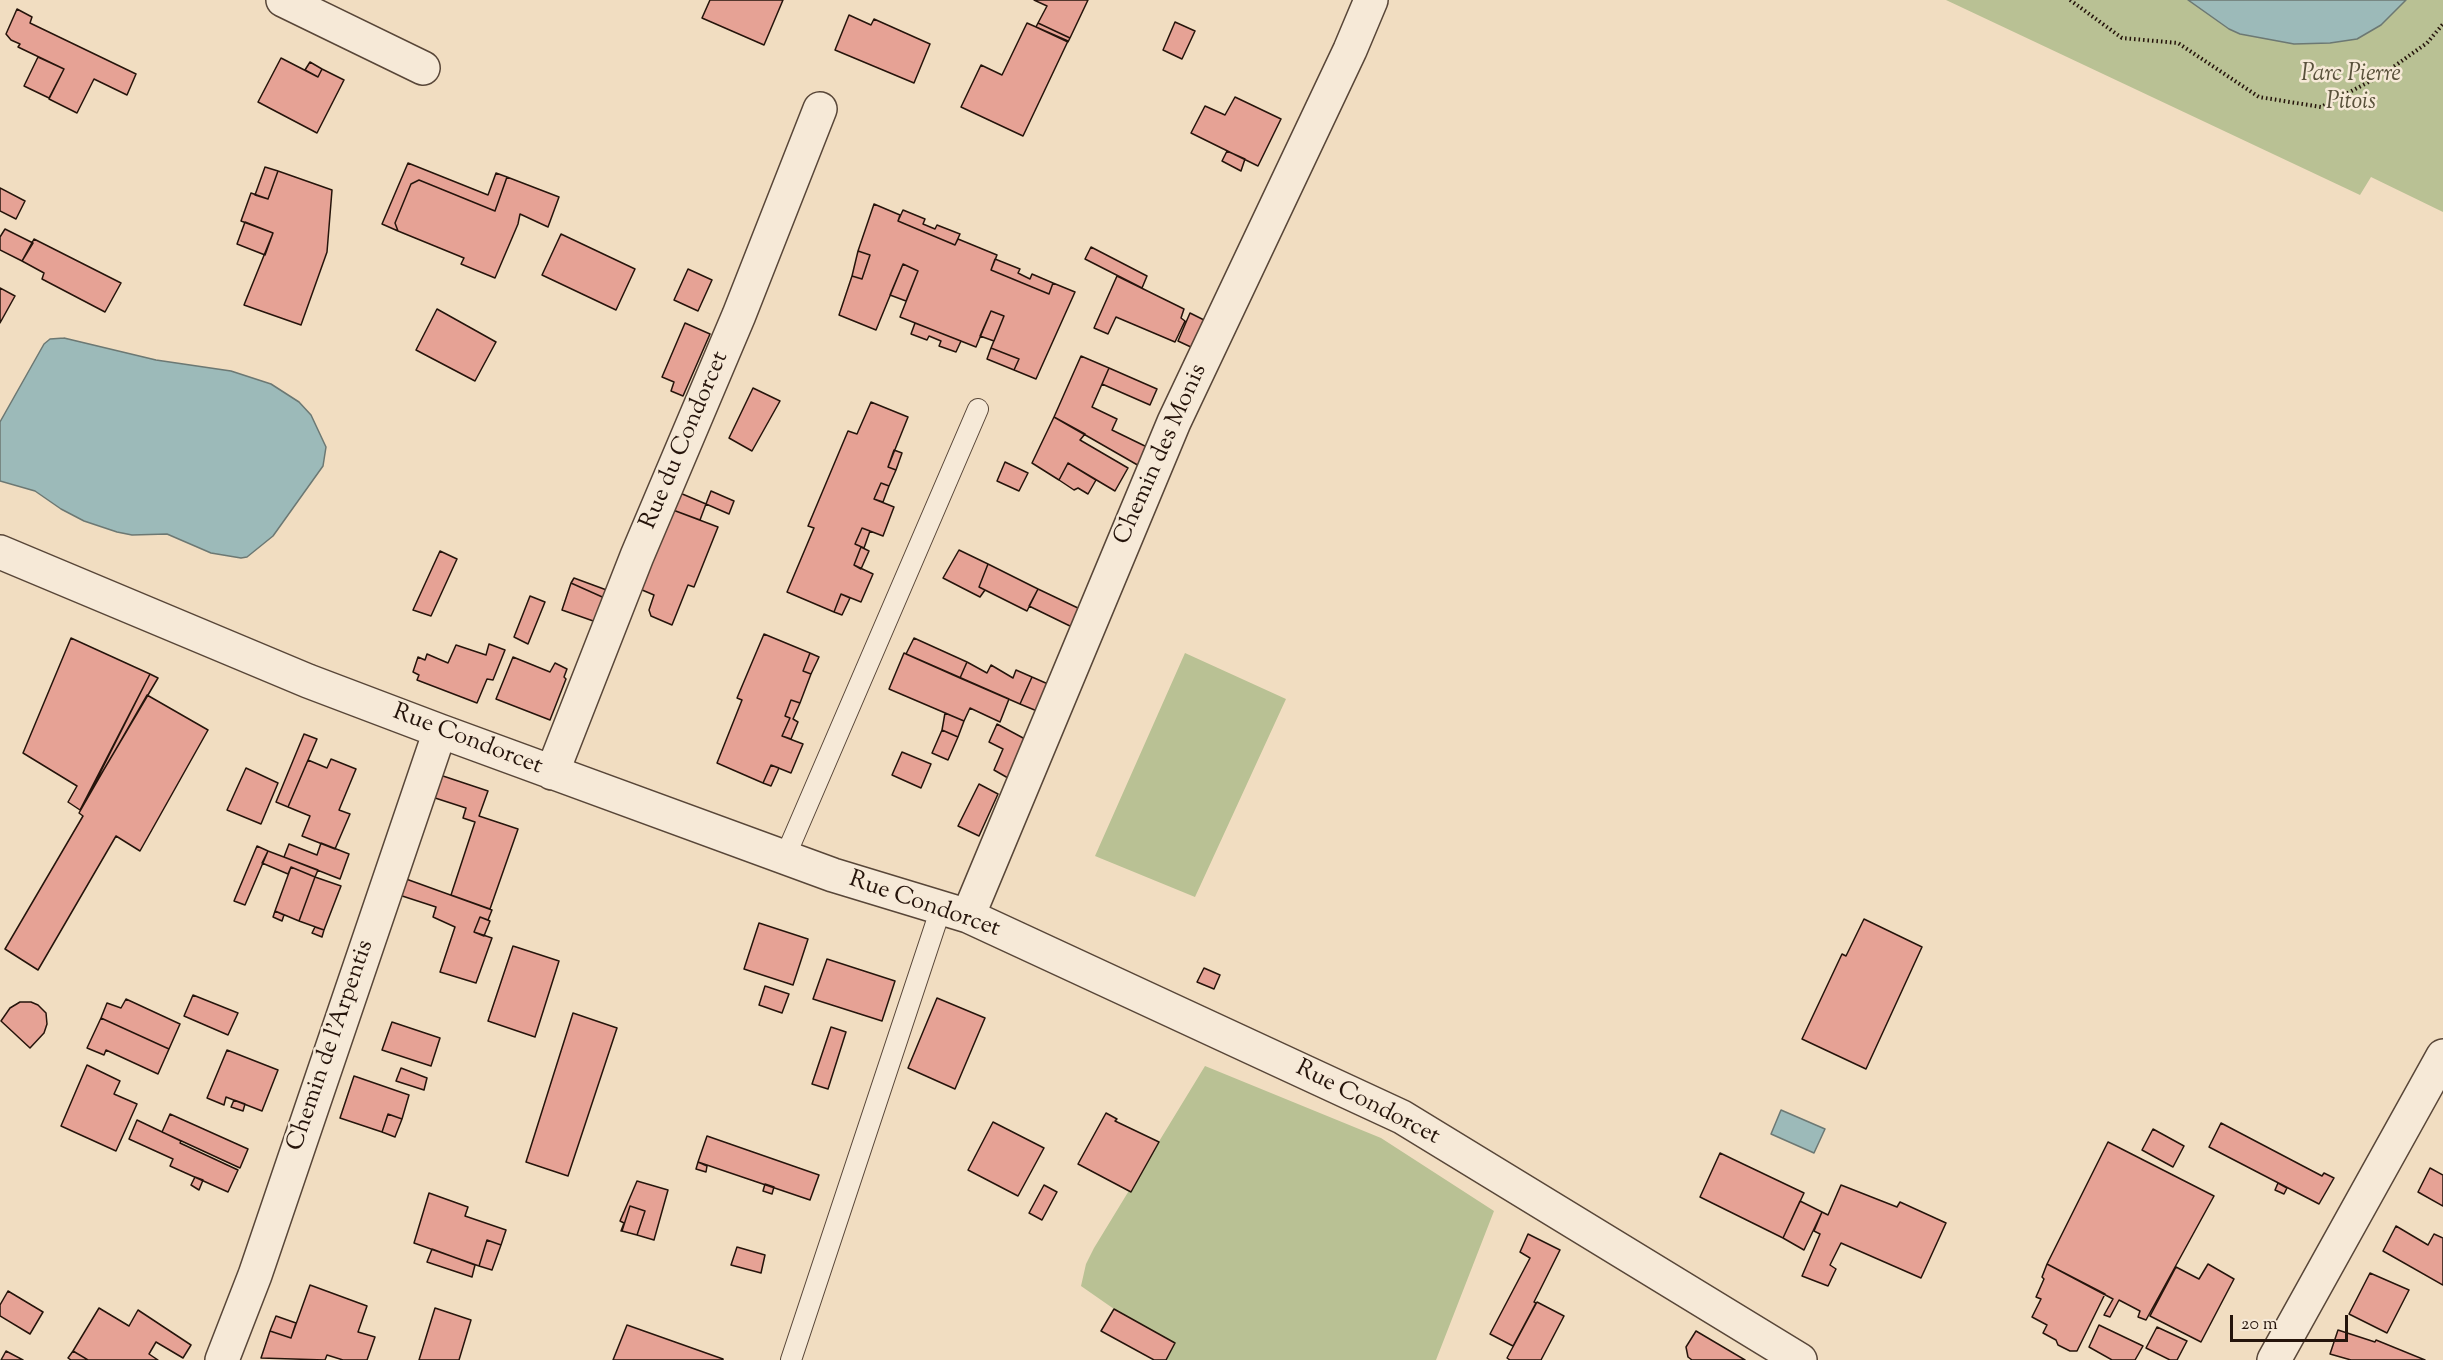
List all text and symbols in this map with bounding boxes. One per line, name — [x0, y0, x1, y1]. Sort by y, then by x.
park label: Parc Pierre Pitois — [2301, 62, 2401, 118]
street label: Rue du Condorcet — [636, 348, 736, 534]
street label: Chemin des Monis — [1109, 360, 1215, 550]
street label: Rue Condorcet — [388, 699, 546, 783]
street label: Rue Condorcet — [845, 867, 1003, 945]
street label: Chemin de l'Arpentis — [282, 937, 382, 1155]
street label: Rue Condorcet — [1290, 1055, 1444, 1153]
scale bar — [2233, 1303, 2352, 1341]
text: 20 m — [2241, 1312, 2278, 1338]

